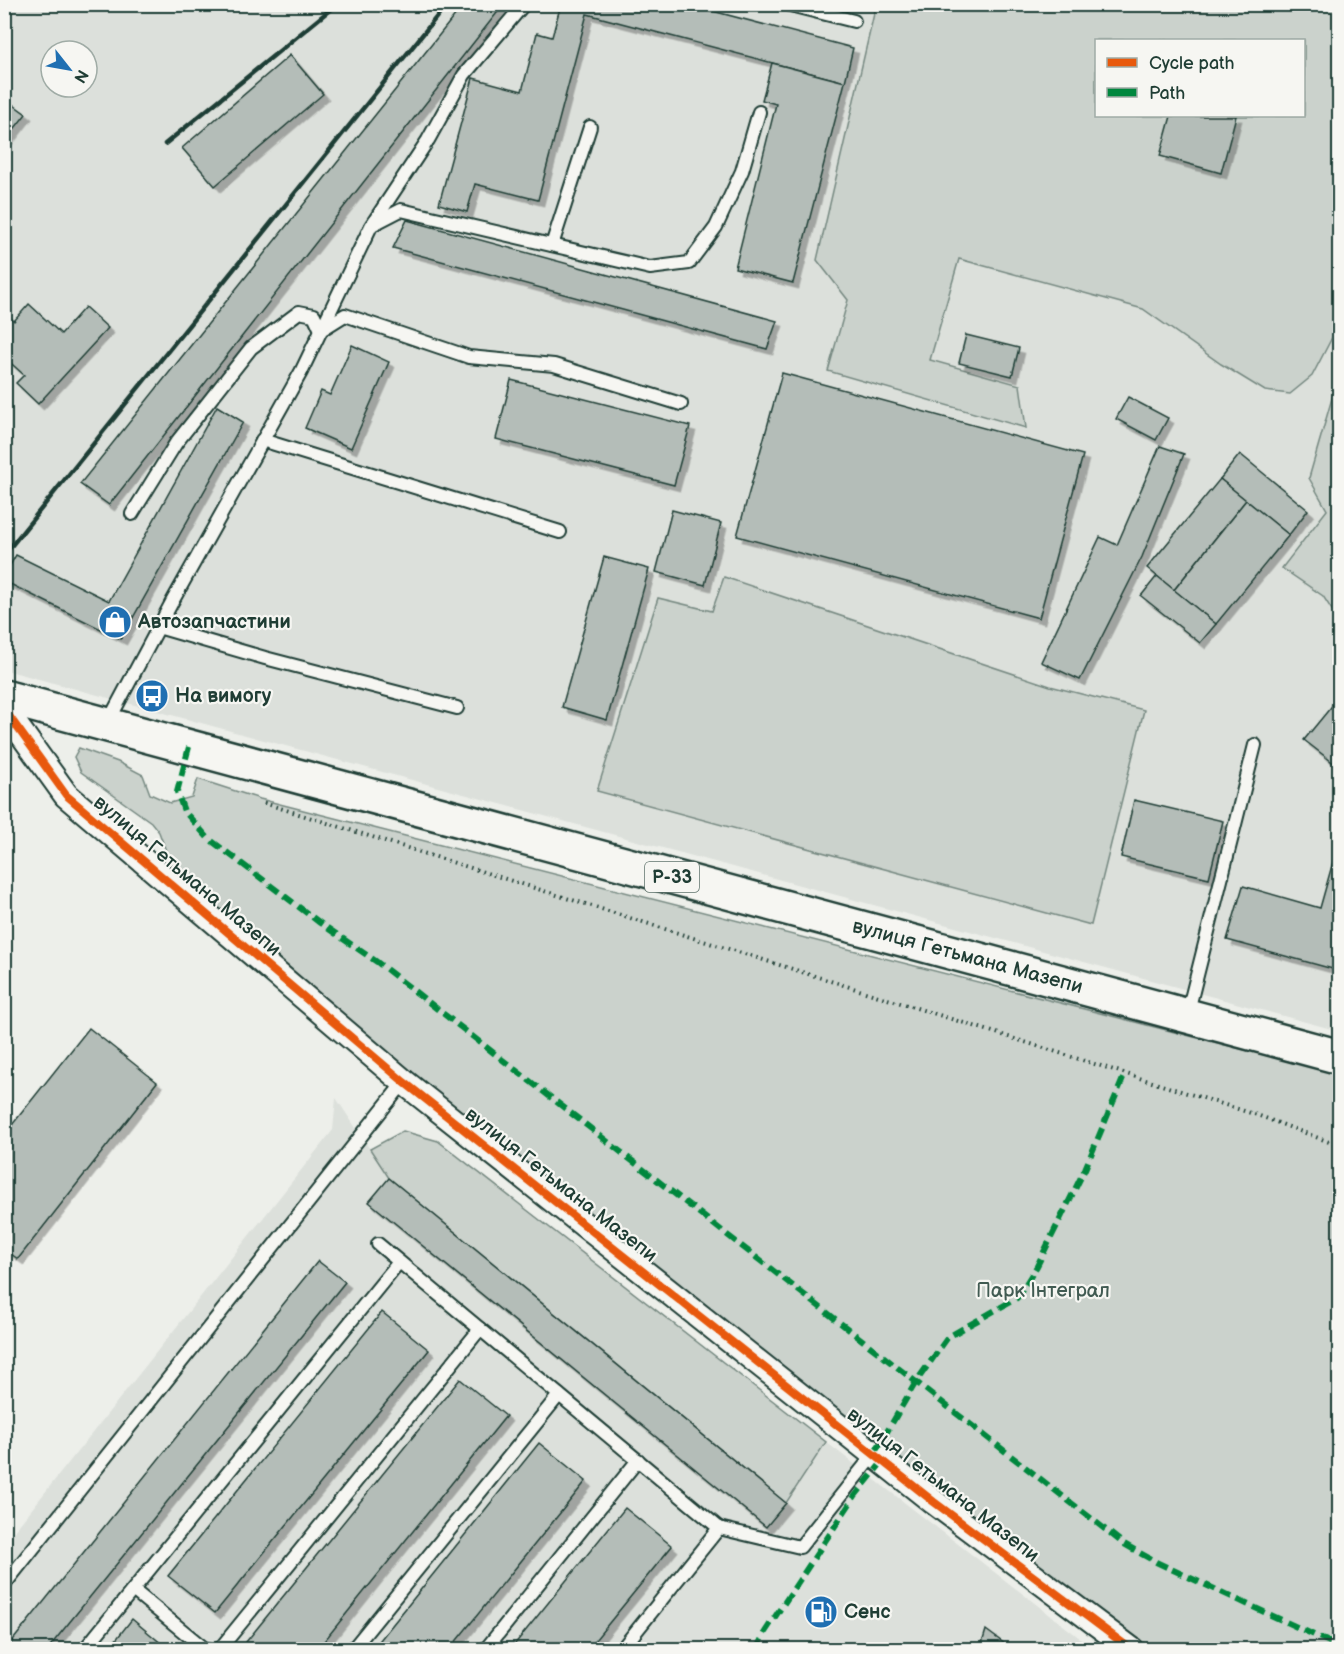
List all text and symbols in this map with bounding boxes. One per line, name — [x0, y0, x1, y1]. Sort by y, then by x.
north arrow — [39, 39, 99, 99]
legend — [1095, 39, 1305, 117]
text: Cycle path — [1149, 53, 1235, 74]
text: N — [69, 66, 92, 86]
text: Path — [1149, 83, 1185, 104]
shop icon: Автозапчастини — [97, 604, 133, 640]
place label: Автозапчастини — [137, 610, 291, 634]
bus stop icon: На вимогу — [134, 678, 170, 714]
place label: На вимогу — [175, 684, 272, 708]
street label: вулиця Гетьмана Мазепи — [88, 790, 286, 962]
road number: Р-33 — [645, 862, 699, 892]
street label: вулиця Гетьмана Мазепи — [850, 914, 1085, 999]
street label: вулиця Гетьмана Мазепи — [460, 1102, 662, 1268]
park label: Парк Інтеграл — [976, 1279, 1110, 1303]
street label: вулиця Гетьмана Мазепи — [842, 1402, 1044, 1568]
fuel station icon: Сенс — [803, 1594, 839, 1630]
place label: Сенс — [844, 1600, 891, 1624]

